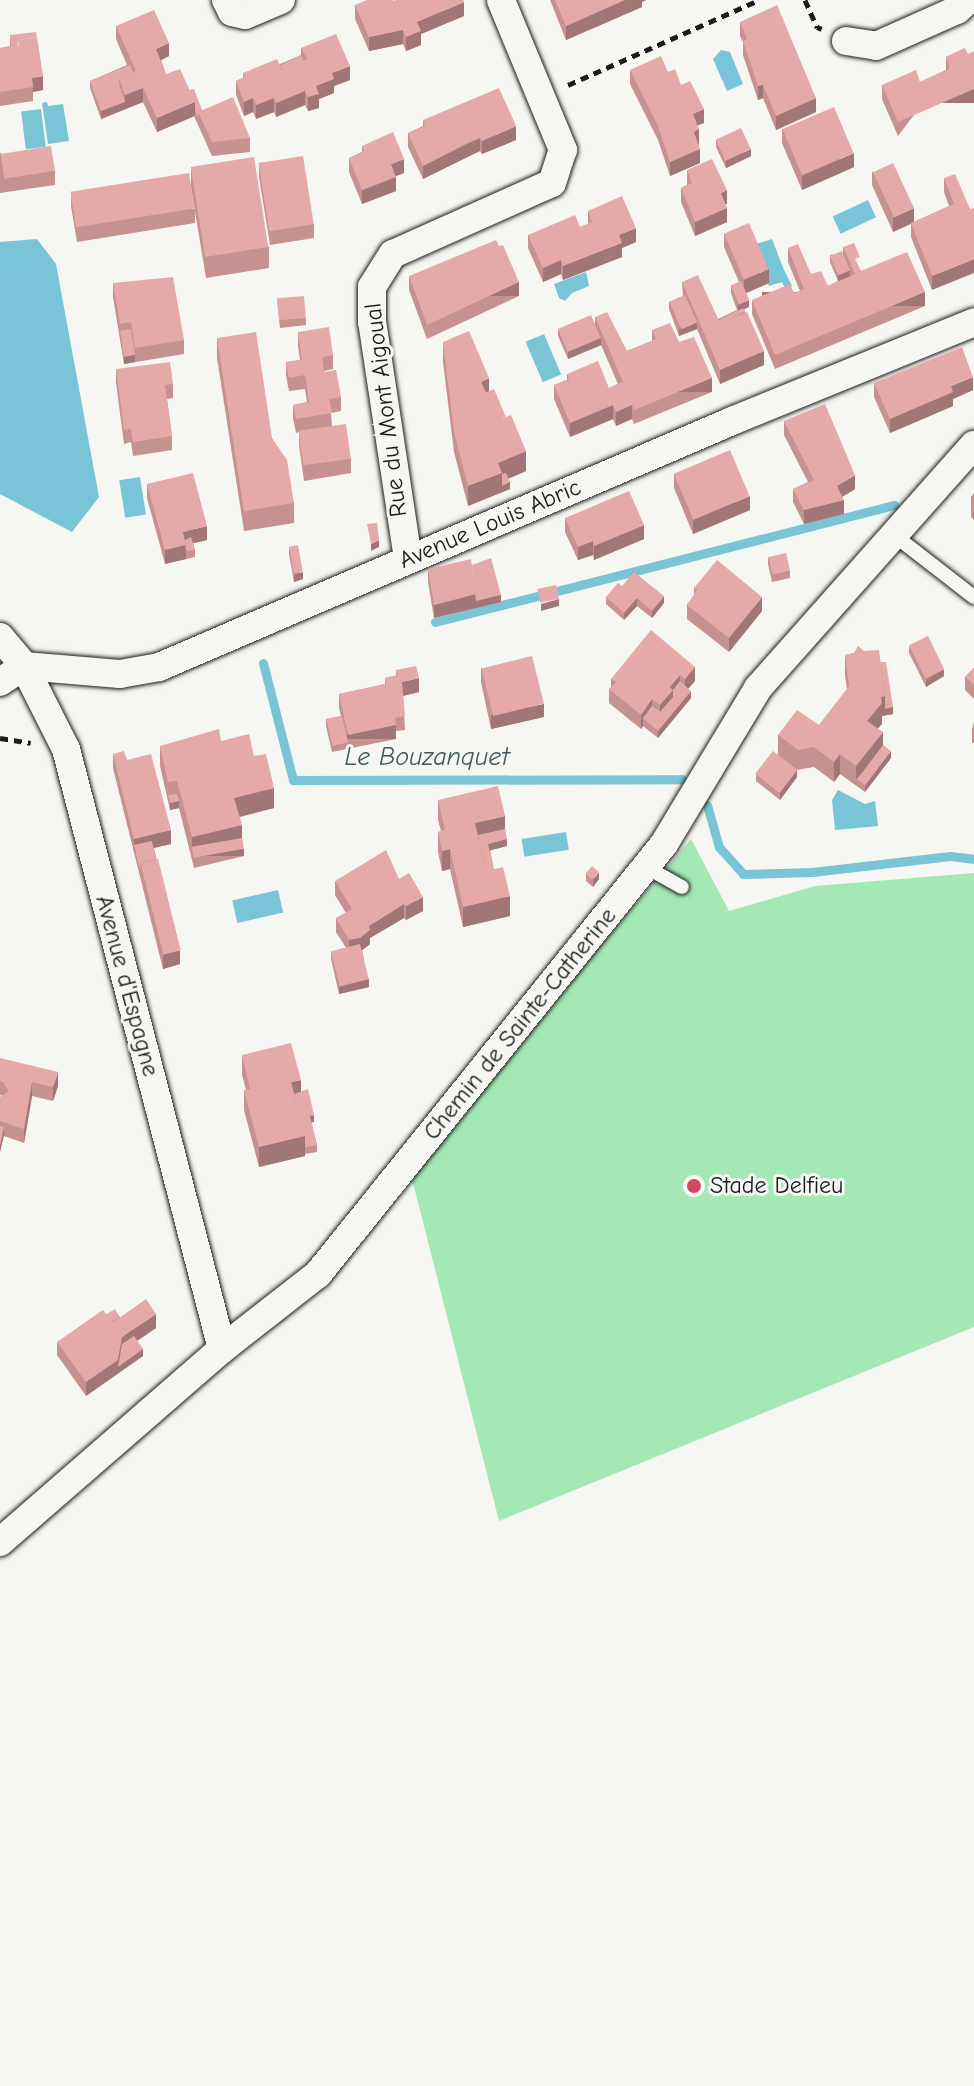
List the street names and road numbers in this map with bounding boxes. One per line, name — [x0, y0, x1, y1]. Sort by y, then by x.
street label: Rue du Mont Aigoual — [359, 301, 413, 519]
street label: Avenue Louis Abric — [395, 473, 585, 575]
street label: Avenue d'Espagne — [89, 892, 165, 1080]
street label: Chemin de Sainte-Catherine — [417, 902, 623, 1146]

